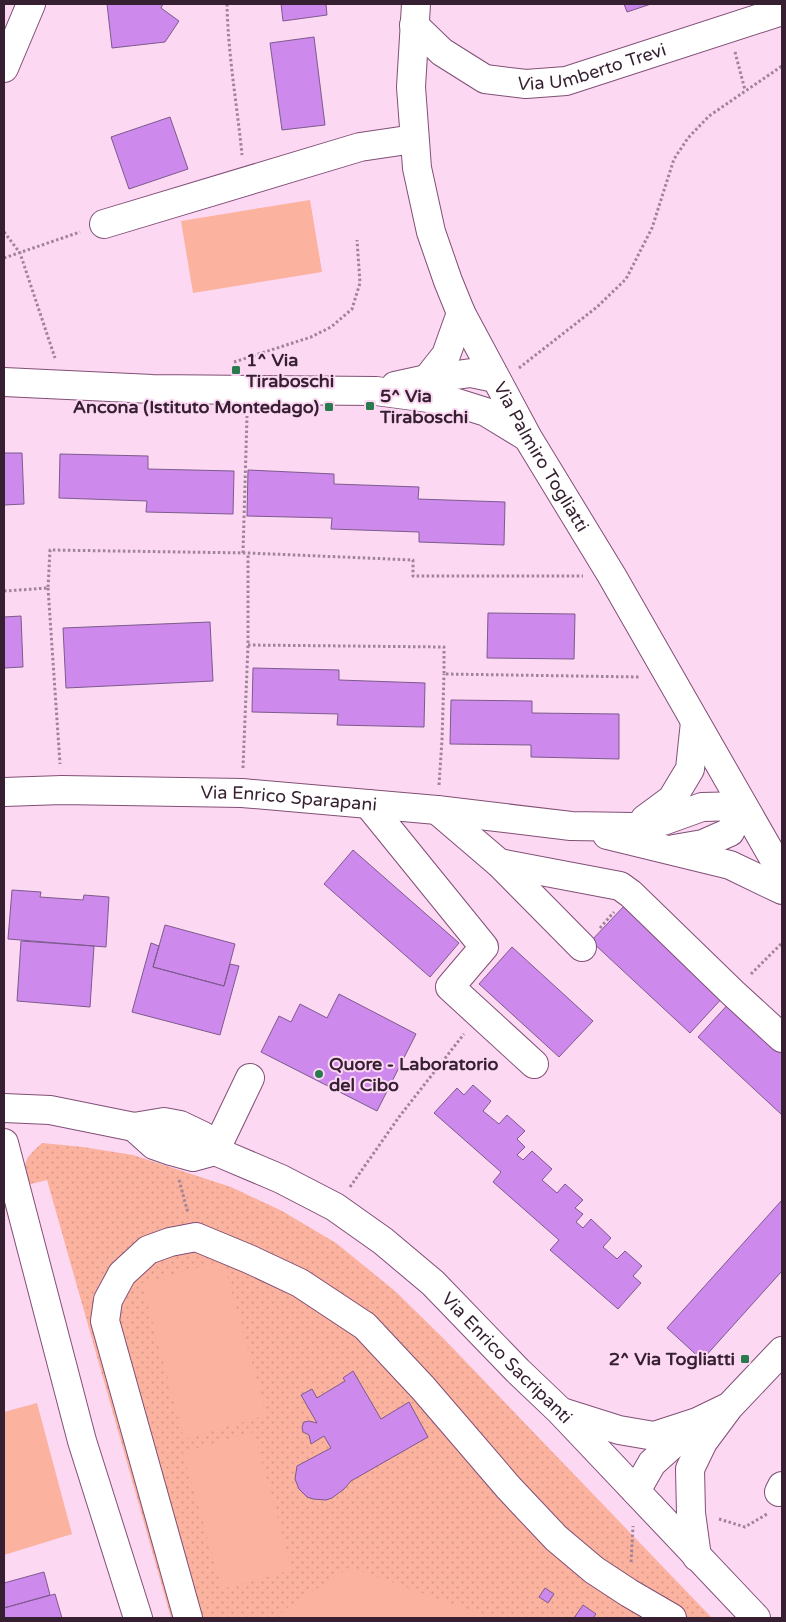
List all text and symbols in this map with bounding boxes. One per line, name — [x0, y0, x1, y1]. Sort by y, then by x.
street label: Via Umberto Trevi — [516, 38, 669, 95]
place label: 1^ Via Tiraboschi — [245, 349, 334, 392]
marker: 1^ Via Tiraboschi — [230, 364, 242, 376]
street label: Via Palmiro Togliatti — [489, 378, 594, 536]
place label: 5^ Via Tiraboschi — [379, 385, 468, 428]
place label: Ancona (Istituto Montedago) — [73, 396, 319, 418]
marker: 5^ Via Tiraboschi — [364, 400, 376, 412]
marker: Ancona (Istituto Montedago) — [323, 401, 335, 413]
street label: Via Enrico Sparapani — [200, 781, 378, 816]
place label: Quore - Laboratorio del Cibo — [329, 1053, 499, 1096]
marker: Quore - Laboratorio del Cibo — [313, 1068, 325, 1080]
street label: Via Enrico Sacripanti — [437, 1288, 577, 1428]
place label: 2^ Via Togliatti — [609, 1348, 735, 1370]
marker: 2^ Via Togliatti — [739, 1353, 751, 1365]

